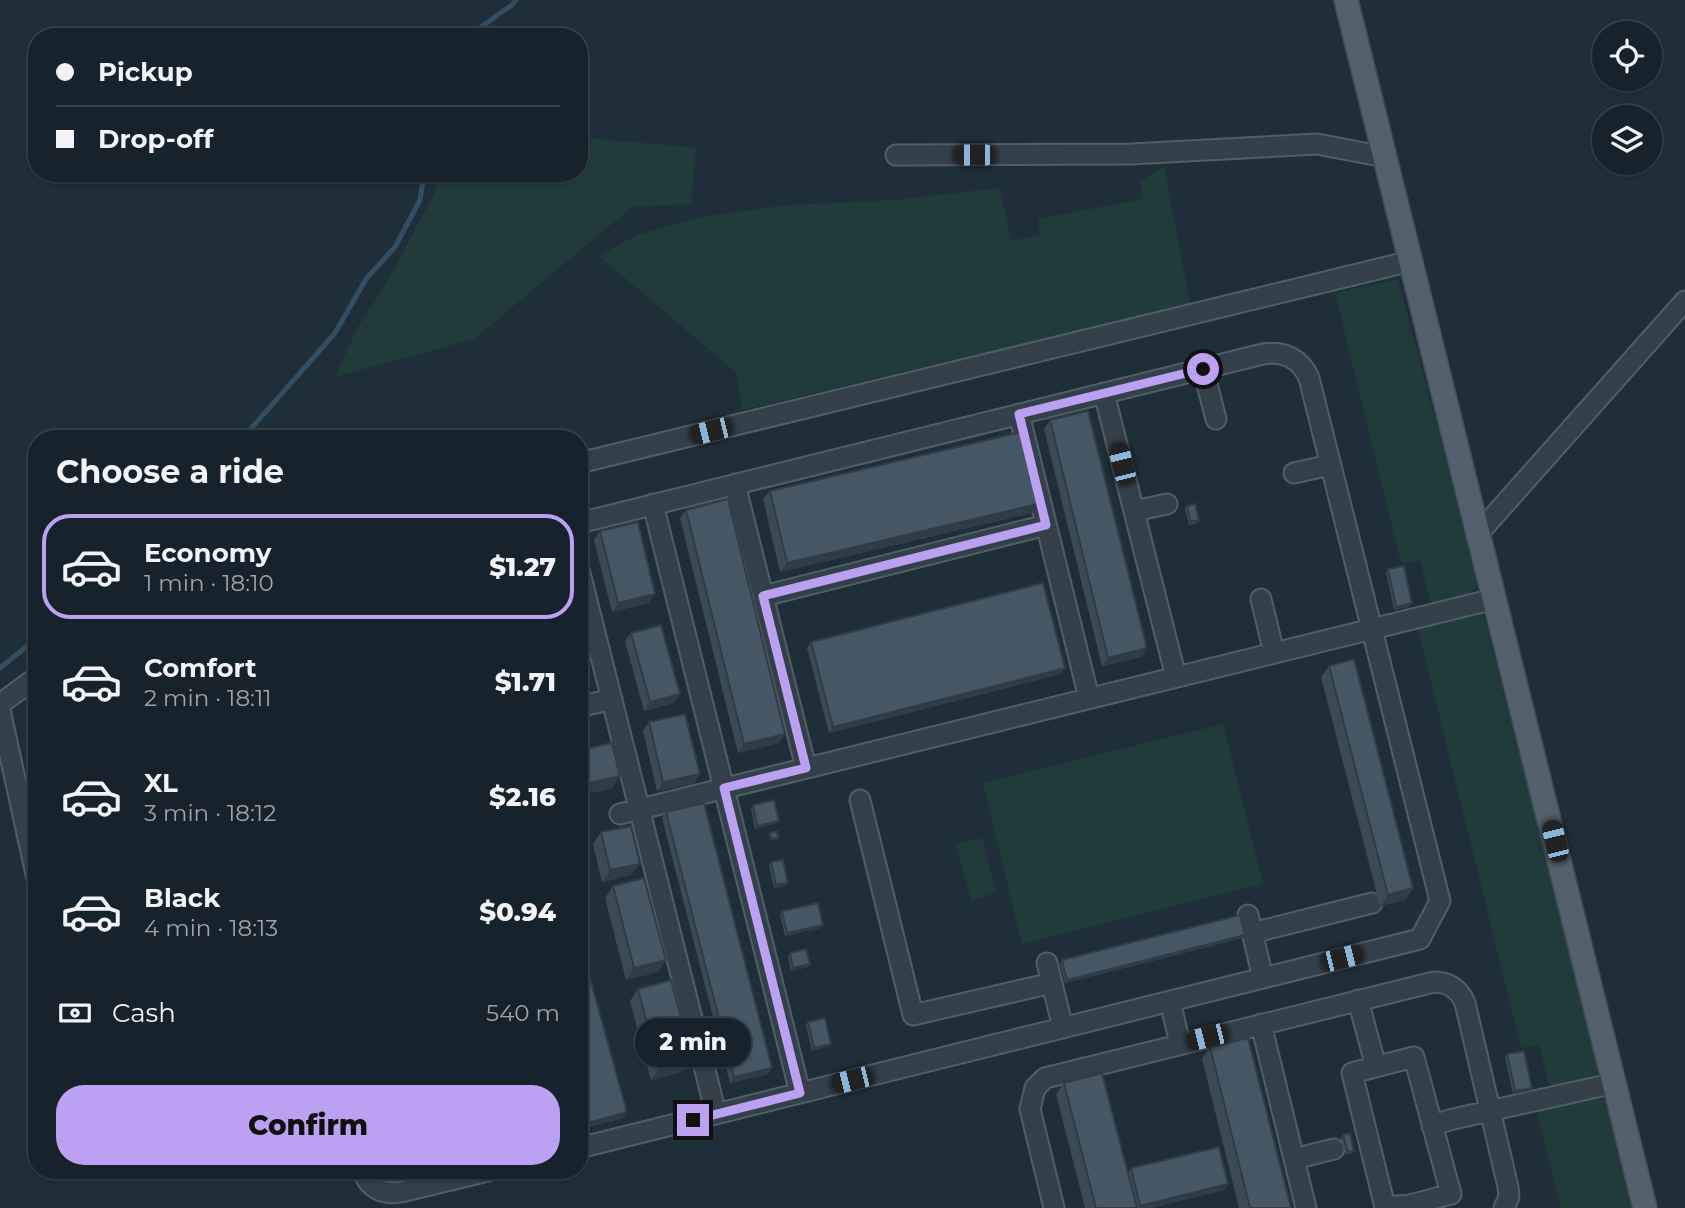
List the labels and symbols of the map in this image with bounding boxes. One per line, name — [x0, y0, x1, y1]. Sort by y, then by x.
car — [954, 145, 996, 166]
route start — [1187, 353, 1219, 385]
car — [689, 416, 734, 446]
car — [1107, 441, 1138, 487]
car — [1540, 818, 1571, 864]
car — [1320, 943, 1365, 973]
callout: 2 min — [635, 1018, 751, 1068]
car — [1185, 1022, 1230, 1052]
car — [830, 1065, 875, 1095]
route end — [677, 1104, 709, 1136]

